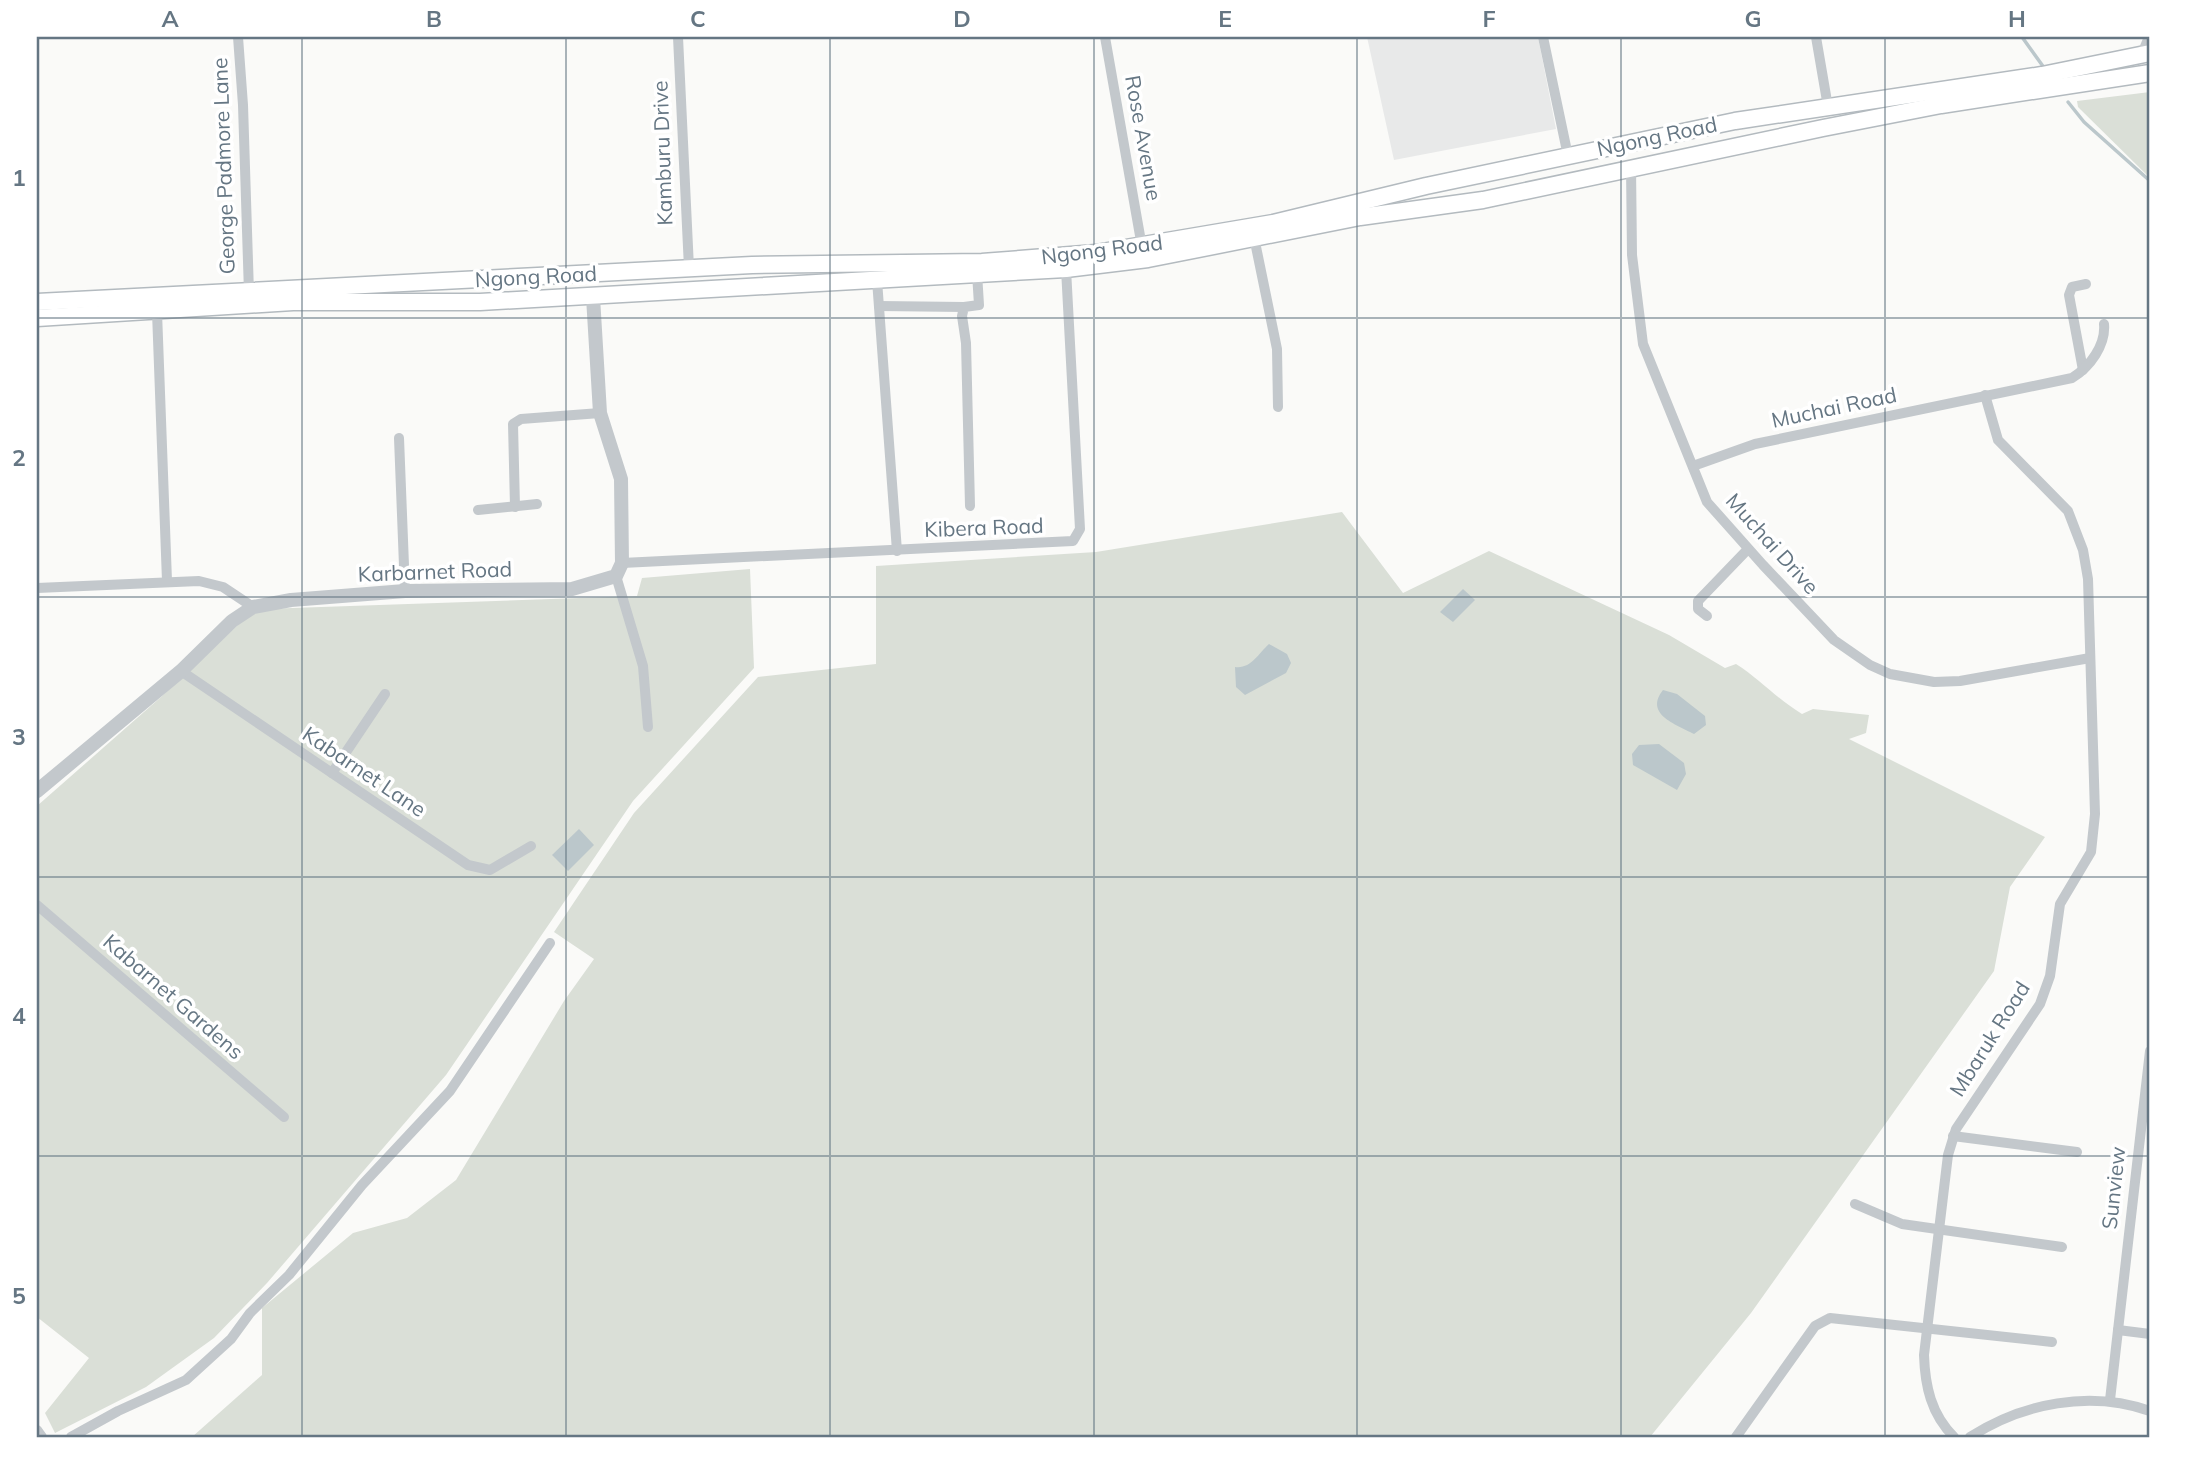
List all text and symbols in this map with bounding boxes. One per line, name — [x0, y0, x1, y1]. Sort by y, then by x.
text: A — [161, 4, 179, 33]
text: B — [426, 4, 442, 33]
text: C — [690, 4, 706, 33]
text: D — [953, 4, 971, 33]
text: E — [1218, 4, 1232, 33]
text: F — [1482, 4, 1496, 33]
text: G — [1744, 4, 1762, 33]
text: H — [2008, 4, 2026, 33]
street label: George Padmore Lane — [206, 57, 240, 275]
street label: Rose Avenue — [1120, 73, 1168, 203]
street label: Kamburu Drive — [646, 80, 678, 226]
street label: Ngong Road — [1594, 111, 1719, 161]
text: 1 — [12, 163, 26, 192]
street label: Ngong Road — [1040, 229, 1164, 269]
street label: Ngong Road — [474, 260, 598, 292]
street label: Muchai Road — [1769, 381, 1899, 433]
text: 2 — [12, 443, 26, 472]
street label: Muchai Drive — [1721, 488, 1825, 599]
street label: Kibera Road — [924, 512, 1044, 542]
street label: Karbarnet Road — [357, 555, 513, 587]
street label: Kabarnet Lane — [298, 720, 431, 822]
text: 3 — [12, 722, 26, 751]
street label: Kabarnet Gardens — [98, 928, 249, 1064]
street label: Mbaruk Road — [1943, 976, 2035, 1101]
text: 4 — [12, 1001, 26, 1030]
street label: Sunview — [2096, 1145, 2130, 1231]
text: 5 — [12, 1281, 26, 1310]

